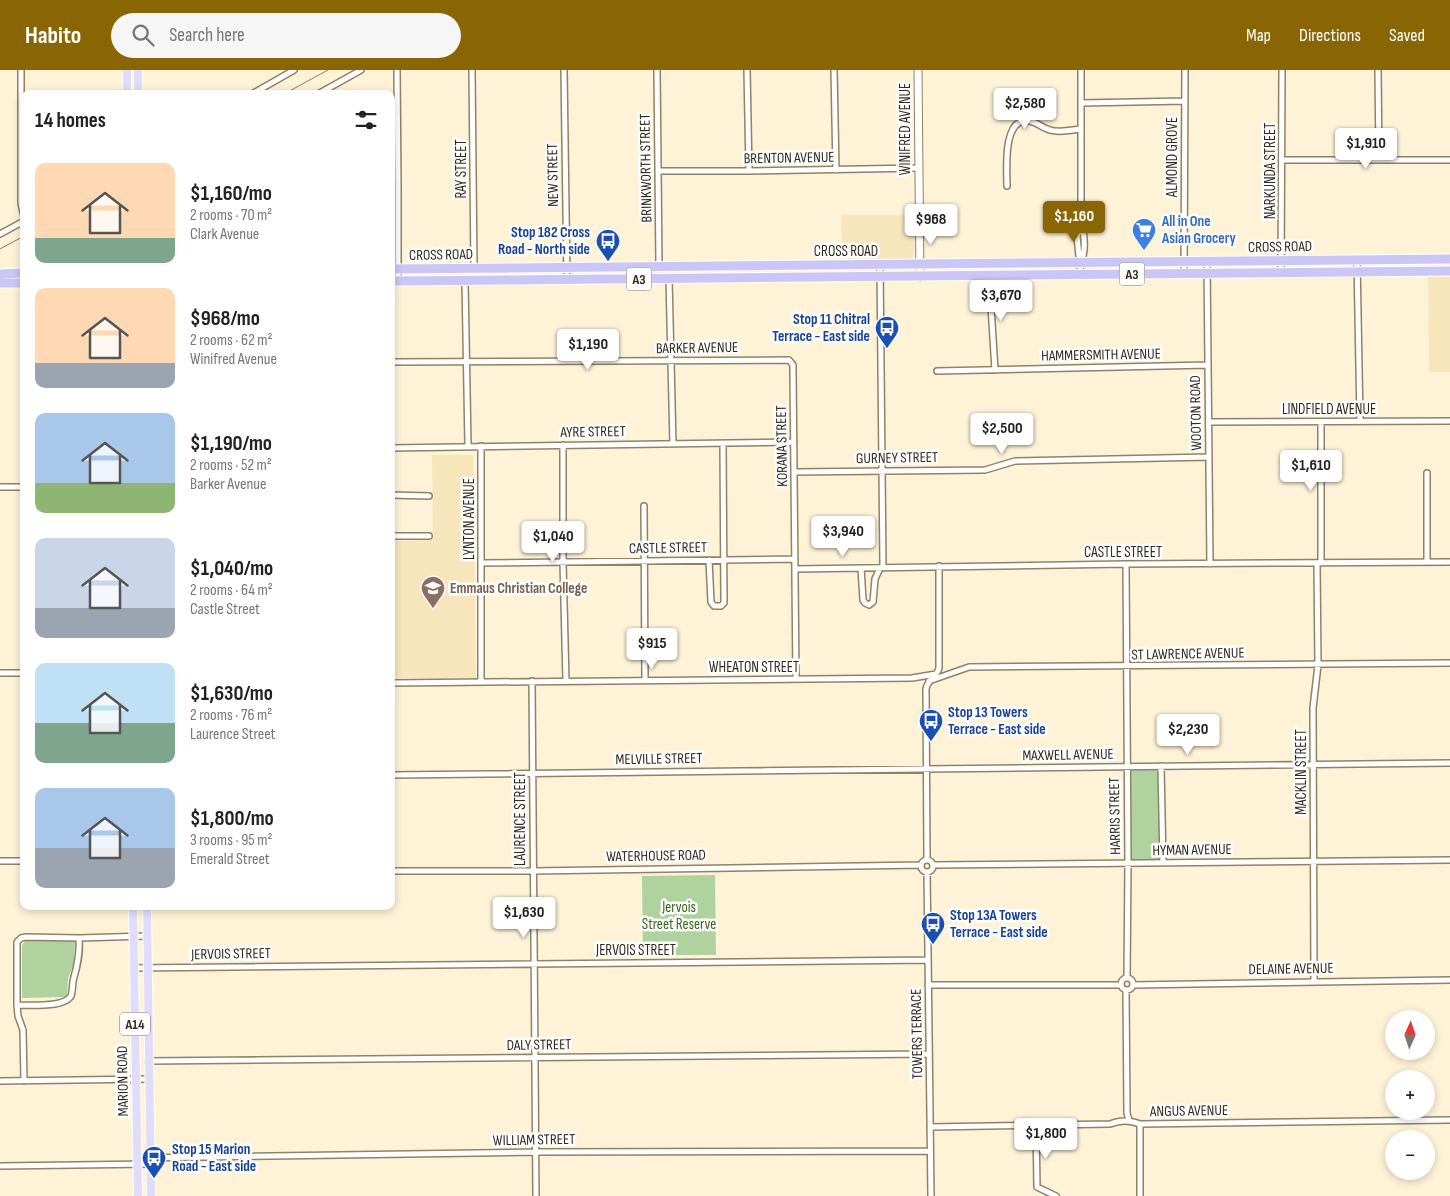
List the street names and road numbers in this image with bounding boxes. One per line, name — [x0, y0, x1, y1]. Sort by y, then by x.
street label: WINIFRED AVENUE — [896, 83, 915, 175]
street label: BRINKWORTH STREET — [636, 113, 656, 223]
street label: ALMOND GROVE — [1163, 117, 1182, 198]
street label: NARKUNDA STREET — [1261, 123, 1280, 219]
street label: RAY STREET — [452, 139, 471, 199]
street label: NEW STREET — [543, 143, 563, 207]
street label: BRENTON AVENUE — [743, 148, 835, 168]
street label: CROSS ROAD — [1248, 237, 1312, 257]
street label: CROSS ROAD — [814, 242, 878, 261]
street label: CROSS ROAD — [409, 245, 473, 265]
road number: A3 — [1120, 262, 1144, 285]
road number: A3 — [626, 268, 652, 290]
street label: BARKER AVENUE — [656, 338, 738, 358]
street label: HAMMERSMITH AVENUE — [1041, 344, 1161, 366]
street label: WOOTON ROAD — [1186, 375, 1206, 451]
street label: LINDFIELD AVENUE — [1282, 400, 1376, 419]
street label: KORANA STREET — [772, 405, 792, 487]
street label: AYRE STREET — [559, 422, 626, 442]
street label: GURNEY STREET — [856, 448, 938, 468]
street label: LYNTON AVENUE — [460, 478, 479, 560]
street label: CASTLE STREET — [629, 538, 707, 558]
street label: CASTLE STREET — [1084, 543, 1162, 562]
street label: ST LAWRENCE AVENUE — [1131, 644, 1245, 664]
street label: WHEATON STREET — [709, 658, 799, 677]
street label: MACKLIN STREET — [1292, 729, 1311, 815]
street label: MAXWELL AVENUE — [1022, 745, 1114, 765]
street label: MELVILLE STREET — [615, 749, 703, 769]
street label: LAURENCE STREET — [511, 772, 530, 866]
street label: HARRIS STREET — [1105, 777, 1125, 855]
street label: HYMAN AVENUE — [1152, 840, 1232, 860]
street label: WATERHOUSE ROAD — [606, 846, 706, 866]
street label: JERVOIS STREET — [595, 941, 676, 960]
street label: JERVOIS STREET — [190, 944, 271, 964]
street label: DELAINE AVENUE — [1248, 959, 1334, 979]
street label: TOWERS TERRACE — [907, 989, 927, 1079]
road number: A14 — [120, 1012, 150, 1036]
street label: DALY STREET — [507, 1035, 571, 1055]
street label: MARION ROAD — [113, 1046, 133, 1116]
street label: ANGUS AVENUE — [1149, 1101, 1228, 1121]
street label: WILLIAM STREET — [493, 1130, 575, 1150]

